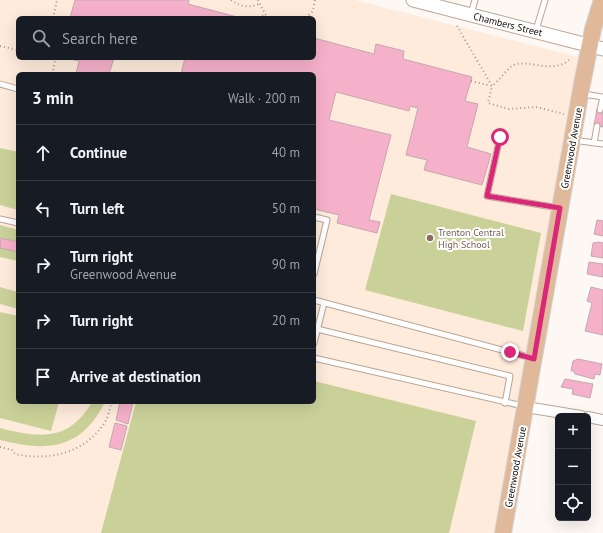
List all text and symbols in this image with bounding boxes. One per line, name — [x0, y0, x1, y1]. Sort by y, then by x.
street label: Chambers Street — [472, 10, 544, 39]
search box — [16, 16, 316, 60]
icon: search — [30, 27, 52, 49]
text: Search here — [62, 29, 138, 48]
text: 3 min — [32, 87, 73, 109]
text: Walk · 200 m — [228, 90, 300, 107]
street label: Greenwood Avenue — [558, 107, 585, 190]
route start — [491, 128, 509, 146]
icon: ahead — [32, 142, 54, 164]
text: Continue — [70, 143, 127, 162]
text: 40 m — [272, 144, 300, 161]
icon: left — [32, 198, 54, 220]
text: Turn left — [70, 199, 124, 218]
text: 50 m — [272, 200, 300, 217]
place label: Trenton Central High School — [438, 226, 504, 251]
marker: Trenton Central High School — [425, 233, 435, 243]
text: Turn right — [70, 247, 133, 266]
icon: right — [32, 254, 54, 276]
text: 90 m — [272, 256, 300, 273]
text: Greenwood Avenue — [70, 266, 177, 283]
icon: right — [32, 310, 54, 332]
text: Turn right — [70, 311, 133, 330]
text: 20 m — [272, 312, 300, 329]
route end — [501, 343, 519, 361]
icon: arrive — [32, 366, 54, 388]
text: Arrive at destination — [70, 367, 201, 386]
map controls — [555, 413, 591, 521]
button: + — [555, 413, 591, 449]
street label: Greenwood Avenue — [502, 426, 529, 509]
button: − — [555, 449, 591, 485]
button: locate — [555, 485, 591, 521]

